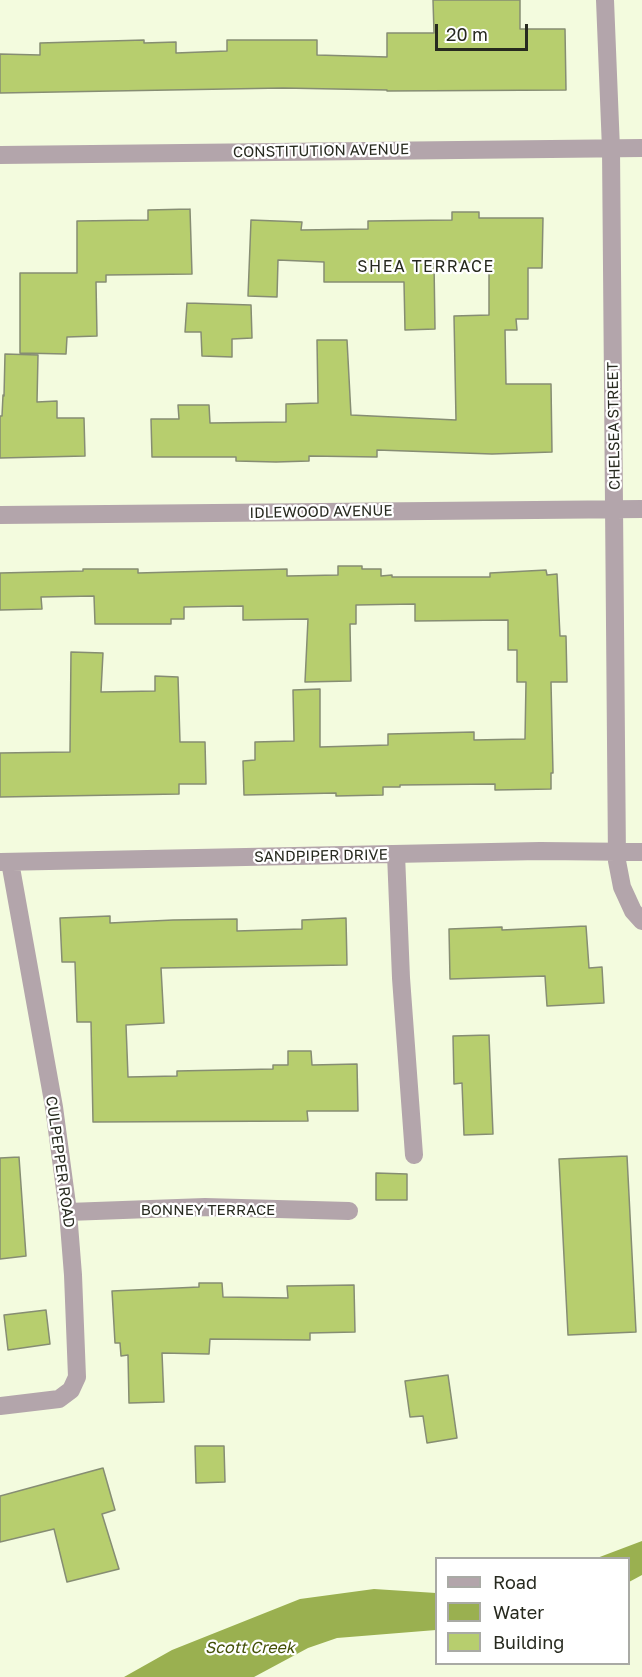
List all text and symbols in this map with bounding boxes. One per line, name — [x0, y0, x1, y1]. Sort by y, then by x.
scale bar — [438, 12, 531, 50]
text: 20 m — [446, 23, 488, 45]
street label: CONSTITUTION AVENUE — [233, 140, 409, 162]
district label: SHEA TERRACE — [357, 257, 495, 277]
street label: CHELSEA STREET — [604, 362, 624, 490]
street label: IDLEWOOD AVENUE — [249, 502, 393, 522]
street label: SANDPIPER DRIVE — [254, 846, 388, 866]
street label: CULPEPPER ROAD — [42, 1095, 78, 1229]
street label: BONNEY TERRACE — [141, 1201, 275, 1219]
legend — [435, 1557, 630, 1665]
text: Road — [493, 1571, 537, 1593]
text: Water — [493, 1601, 544, 1623]
text: Building — [493, 1631, 564, 1653]
water label: Scott Creek — [205, 1638, 295, 1658]

